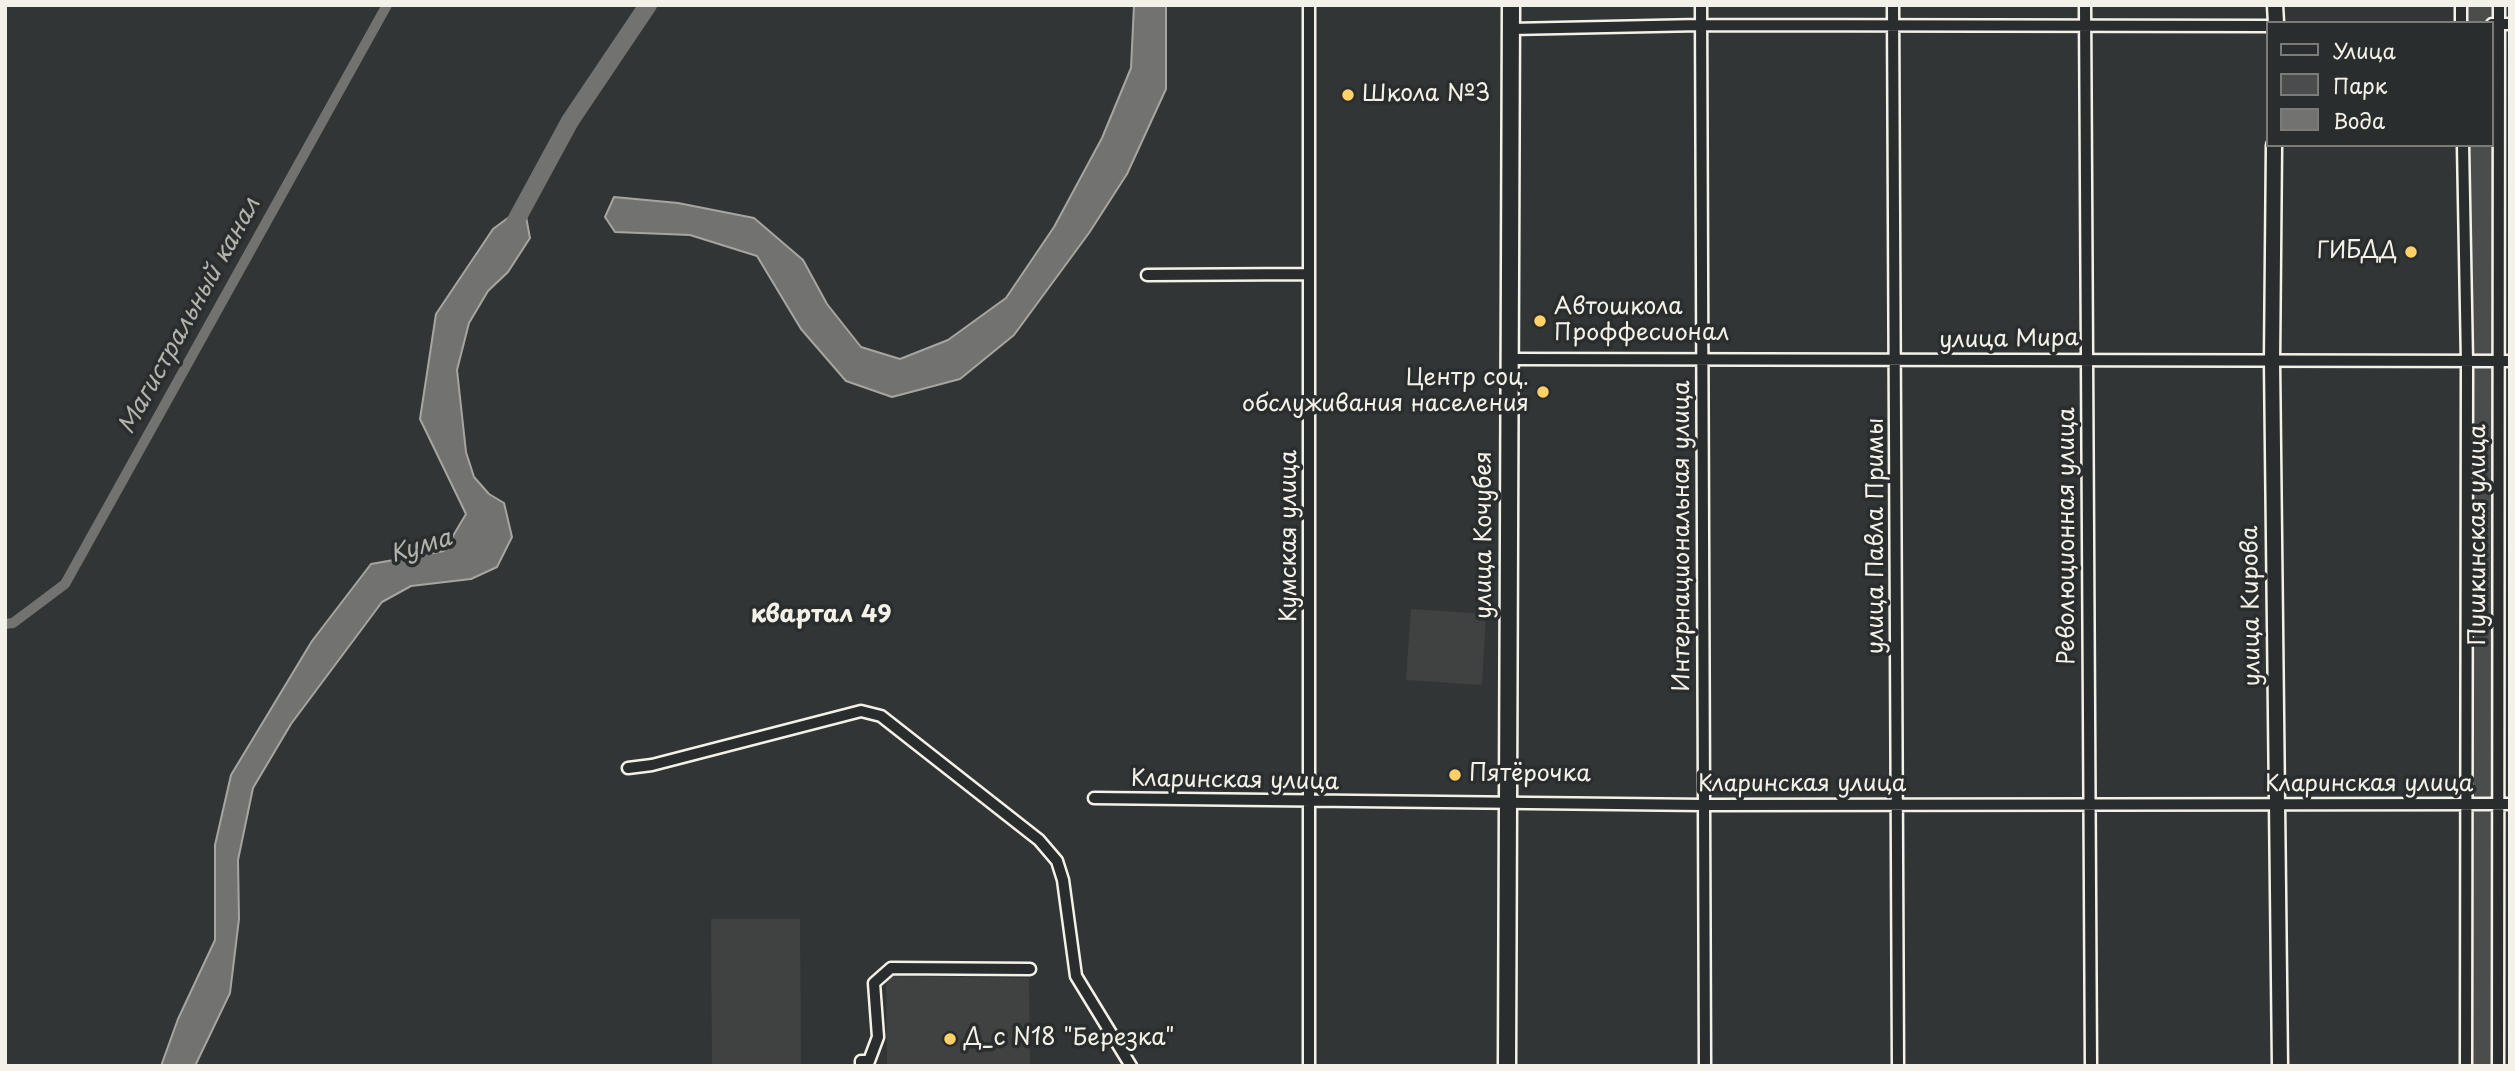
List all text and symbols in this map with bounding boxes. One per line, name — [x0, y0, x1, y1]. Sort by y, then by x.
legend — [2266, 21, 2494, 147]
text: Улица — [2333, 34, 2396, 66]
text: Парк — [2333, 69, 2387, 101]
place label: Школа №3 — [1362, 81, 1490, 109]
marker: Школа №3 — [1340, 87, 1356, 103]
text: Вода — [2333, 104, 2385, 136]
water label: Магистральный канал — [113, 192, 267, 440]
place label: ГИБДД — [2317, 238, 2397, 266]
marker: ГИБДД — [2403, 244, 2419, 260]
place label: Автошкола Проффесионал — [1554, 294, 1729, 348]
marker: Автошкола Проффесионал — [1532, 313, 1548, 329]
street label: улица Мира — [1939, 325, 2079, 355]
place label: Центр соц. обслуживания населения — [1242, 365, 1529, 419]
street label: Интернациональная улица — [1669, 381, 1697, 691]
marker: Центр соц. обслуживания населения — [1535, 384, 1551, 400]
street label: Революционная улица — [2054, 407, 2082, 665]
street label: улица Павла Примы — [1863, 418, 1891, 654]
street label: Пушкинская улица — [2465, 424, 2493, 646]
street label: Кумская улица — [1276, 450, 1304, 622]
street label: улица Кочубея — [1471, 451, 1499, 619]
water label: Кума — [387, 524, 455, 570]
street label: улица Кирова — [2237, 526, 2267, 686]
district label: квартал 49 — [751, 601, 891, 629]
place label: Пятёрочка — [1469, 761, 1591, 789]
street label: Кларинская улица — [1131, 765, 1339, 797]
marker: Пятёрочка — [1447, 767, 1463, 783]
street label: Кларинская улица — [1698, 771, 1906, 799]
street label: Кларинская улица — [2265, 771, 2473, 799]
place label: Д_с N18 "Березка" — [964, 1025, 1174, 1053]
marker: Д_с N18 "Березка" — [942, 1031, 958, 1047]

